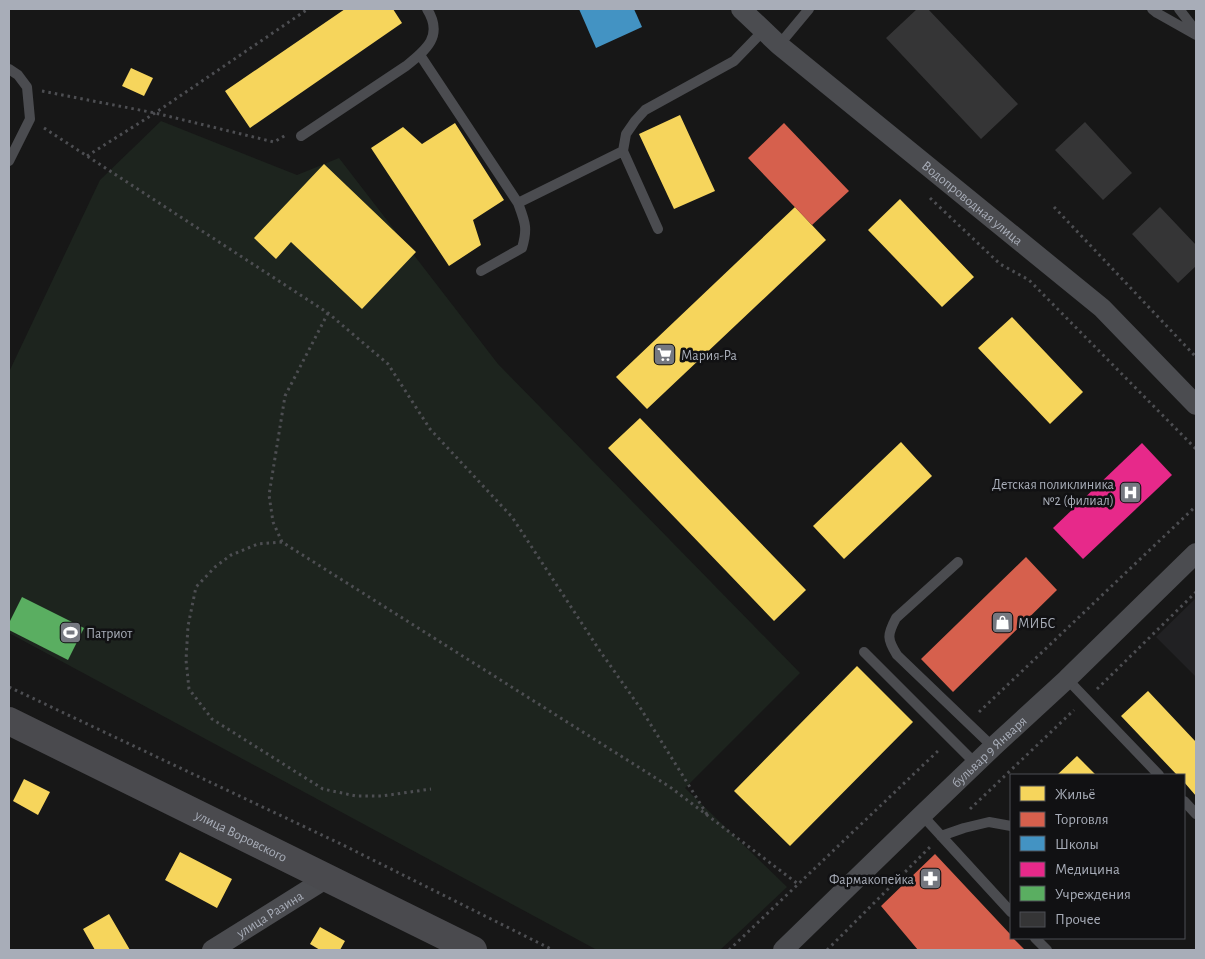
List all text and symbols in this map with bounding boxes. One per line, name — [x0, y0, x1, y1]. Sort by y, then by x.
street label: Водопроводная улица — [919, 158, 1025, 249]
supermarket icon: Мария-Ра — [653, 343, 677, 367]
place label: Мария-Ра — [681, 349, 738, 363]
place label: Детская поликлиника №2 (филиал) — [992, 478, 1115, 508]
hospital icon: Детская поликлиника №2 (филиал) — [1118, 480, 1142, 504]
shop icon: МИБС — [990, 611, 1014, 635]
place label: МИБС — [1018, 617, 1055, 631]
sports icon: Патриот — [58, 621, 82, 645]
place label: Патриот — [86, 627, 133, 641]
street label: бульвар 9 Января — [949, 714, 1030, 791]
legend — [1010, 774, 1185, 939]
text: Жильё — [1055, 787, 1095, 802]
street label: улица Воровского — [192, 808, 289, 865]
text: Торговля — [1055, 812, 1109, 827]
text: Школы — [1055, 837, 1099, 852]
text: Медицина — [1055, 862, 1120, 877]
pharmacy icon: Фармакопейка — [918, 867, 942, 891]
place label: Фармакопейка — [829, 873, 915, 887]
text: Учреждения — [1055, 887, 1131, 902]
street label: улица Разина — [233, 888, 307, 941]
text: Прочее — [1055, 912, 1101, 927]

